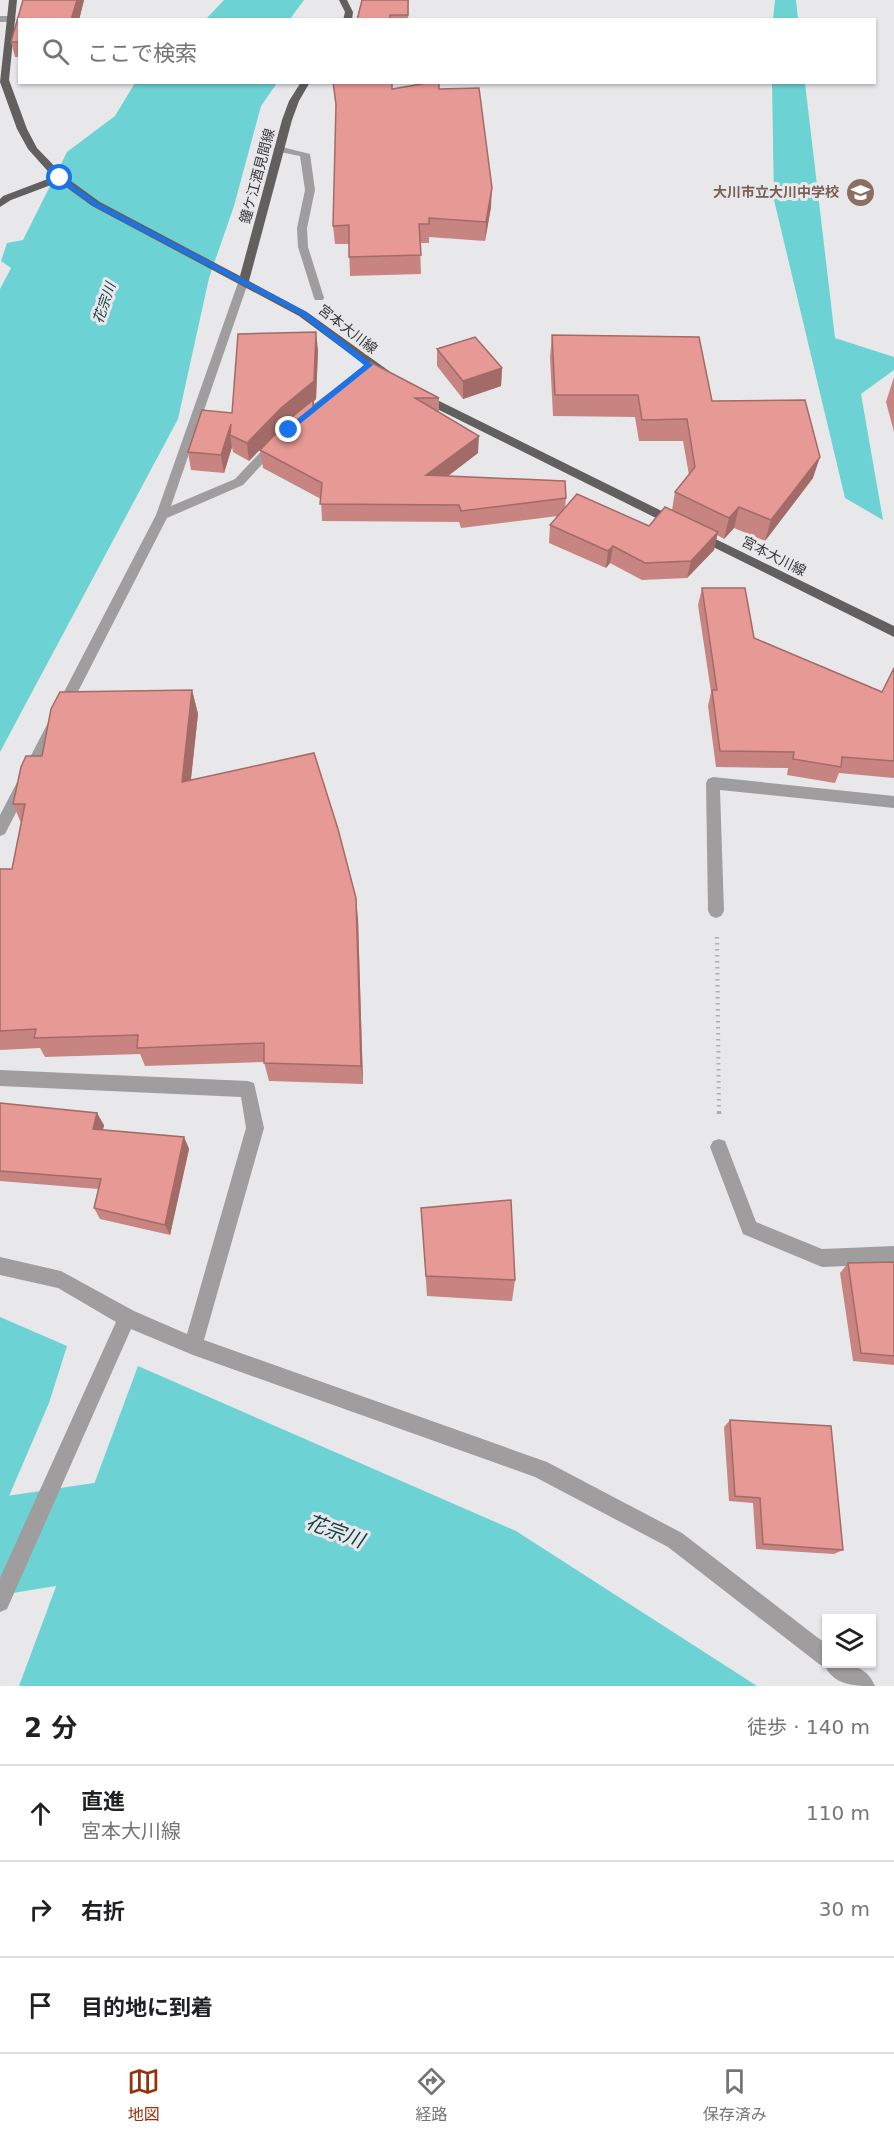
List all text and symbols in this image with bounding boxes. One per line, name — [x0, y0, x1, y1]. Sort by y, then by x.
search box — [18, 18, 876, 84]
icon: search — [39, 35, 72, 68]
text: ここで検索 — [87, 41, 197, 66]
street label: 鐘ケ江酒見間線 — [237, 127, 277, 225]
route start — [46, 164, 72, 190]
school or university icon: 大川市立大川中学校 — [844, 176, 876, 208]
place label: 大川市立大川中学校 — [713, 184, 839, 200]
water label: 花宗川 — [90, 279, 119, 325]
street label: 宮本大川線 — [315, 301, 381, 357]
route end — [275, 416, 301, 442]
street label: 宮本大川線 — [739, 533, 809, 579]
water label: 花宗川 — [303, 1509, 369, 1553]
map controls — [822, 1614, 876, 1668]
button: layers — [822, 1614, 876, 1668]
text: 2 分 — [24, 1713, 77, 1743]
text: 徒歩 · 140 m — [747, 1715, 870, 1739]
text: 直進 — [81, 1789, 125, 1814]
icon: ahead — [24, 1797, 57, 1830]
text: 110 m — [806, 1801, 870, 1825]
text: 宮本大川線 — [81, 1819, 181, 1843]
icon: right — [24, 1893, 57, 1926]
text: 30 m — [819, 1897, 870, 1921]
text: 右折 — [81, 1899, 125, 1924]
icon: arrive — [24, 1989, 57, 2022]
text: 目的地に到着 — [81, 1995, 213, 2020]
tab: 地図 — [127, 2065, 160, 2125]
tab: 経路 — [415, 2065, 448, 2125]
tab: 保存済み — [703, 2065, 767, 2125]

